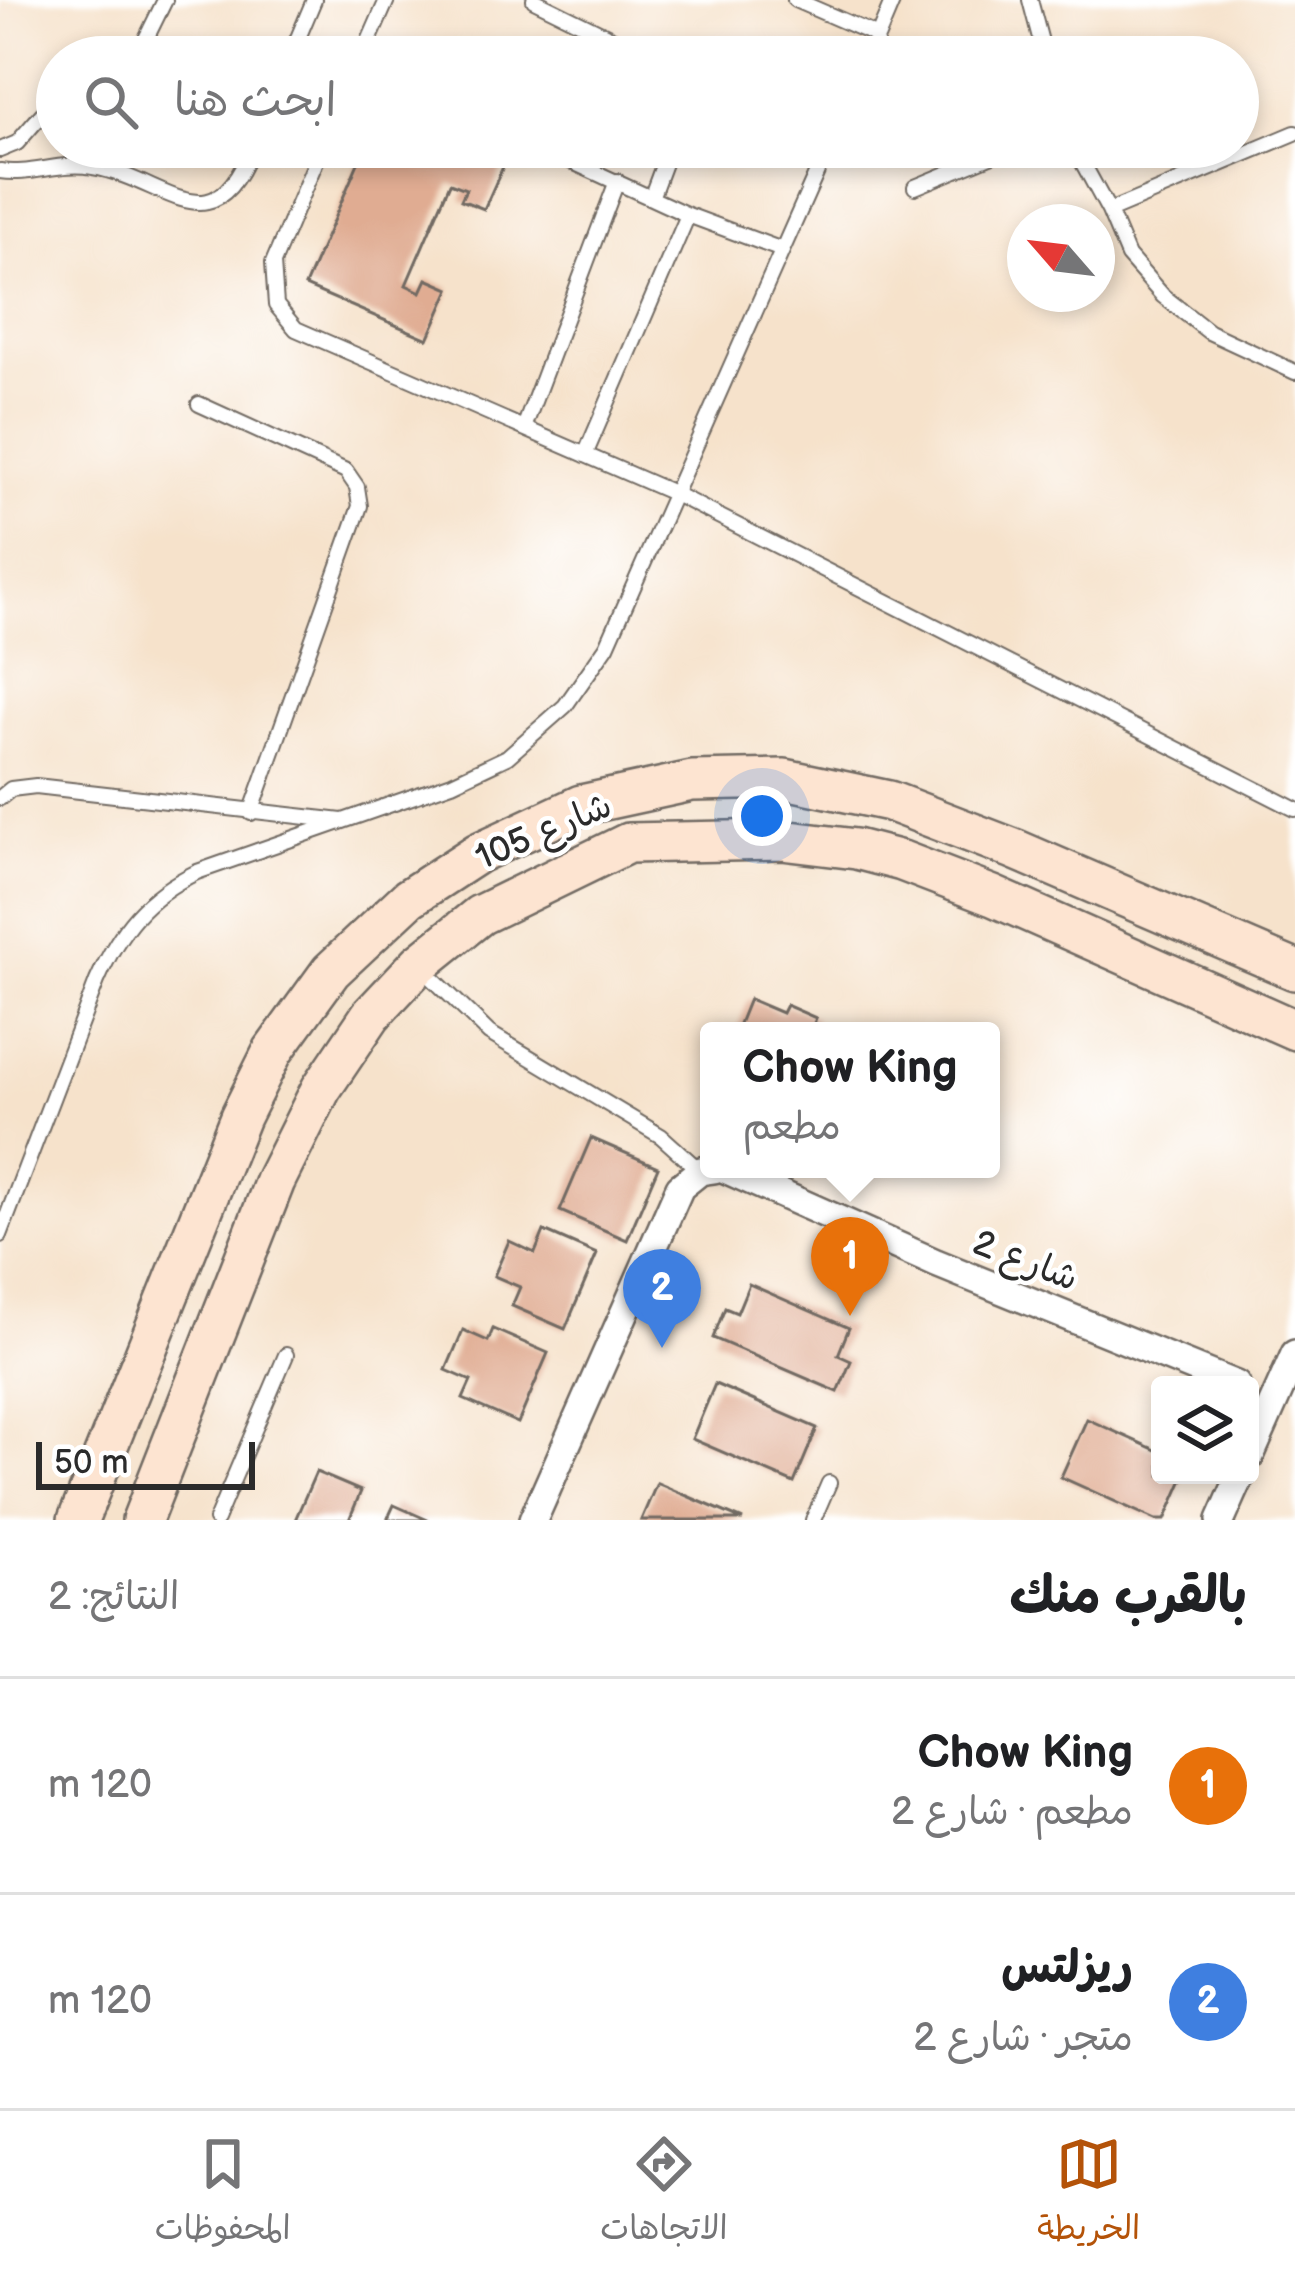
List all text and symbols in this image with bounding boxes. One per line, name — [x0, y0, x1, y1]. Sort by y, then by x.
search box — [36, 36, 1259, 168]
icon: search — [78, 69, 144, 135]
text: ابحث هنا — [174, 74, 337, 129]
north arrow — [1007, 204, 1115, 312]
street label: شارع 105 — [470, 785, 619, 882]
your location — [732, 786, 792, 846]
popup — [700, 1022, 1000, 1178]
text: Chow King — [742, 1041, 958, 1096]
text: مطعم — [742, 1104, 841, 1151]
pin: 1 — [811, 1217, 889, 1316]
street label: شارع 2 — [966, 1222, 1084, 1303]
pin: 2 — [623, 1249, 701, 1348]
map controls — [1151, 1376, 1259, 1484]
button: layers — [1151, 1376, 1259, 1484]
scale bar — [36, 1436, 255, 1489]
text: 50 m — [54, 1443, 129, 1483]
text: بالقرب منك — [1010, 1566, 1247, 1627]
text: النتائج: 2 — [48, 1574, 179, 1621]
text: Chow King — [918, 1726, 1133, 1781]
text: 120 m — [48, 1762, 152, 1809]
text: 1 — [1200, 1762, 1216, 1809]
text: مطعم · شارع 2 — [891, 1789, 1133, 1836]
text: ريزلتس — [1001, 1941, 1133, 1996]
text: 120 m — [48, 1978, 152, 2025]
text: 2 — [1196, 1978, 1220, 2025]
text: متجر · شارع 2 — [913, 2015, 1133, 2062]
tab: المحفوظات — [155, 2131, 291, 2257]
tab: الاتجاهات — [600, 2131, 728, 2257]
tab: الخريطة — [1037, 2131, 1140, 2257]

